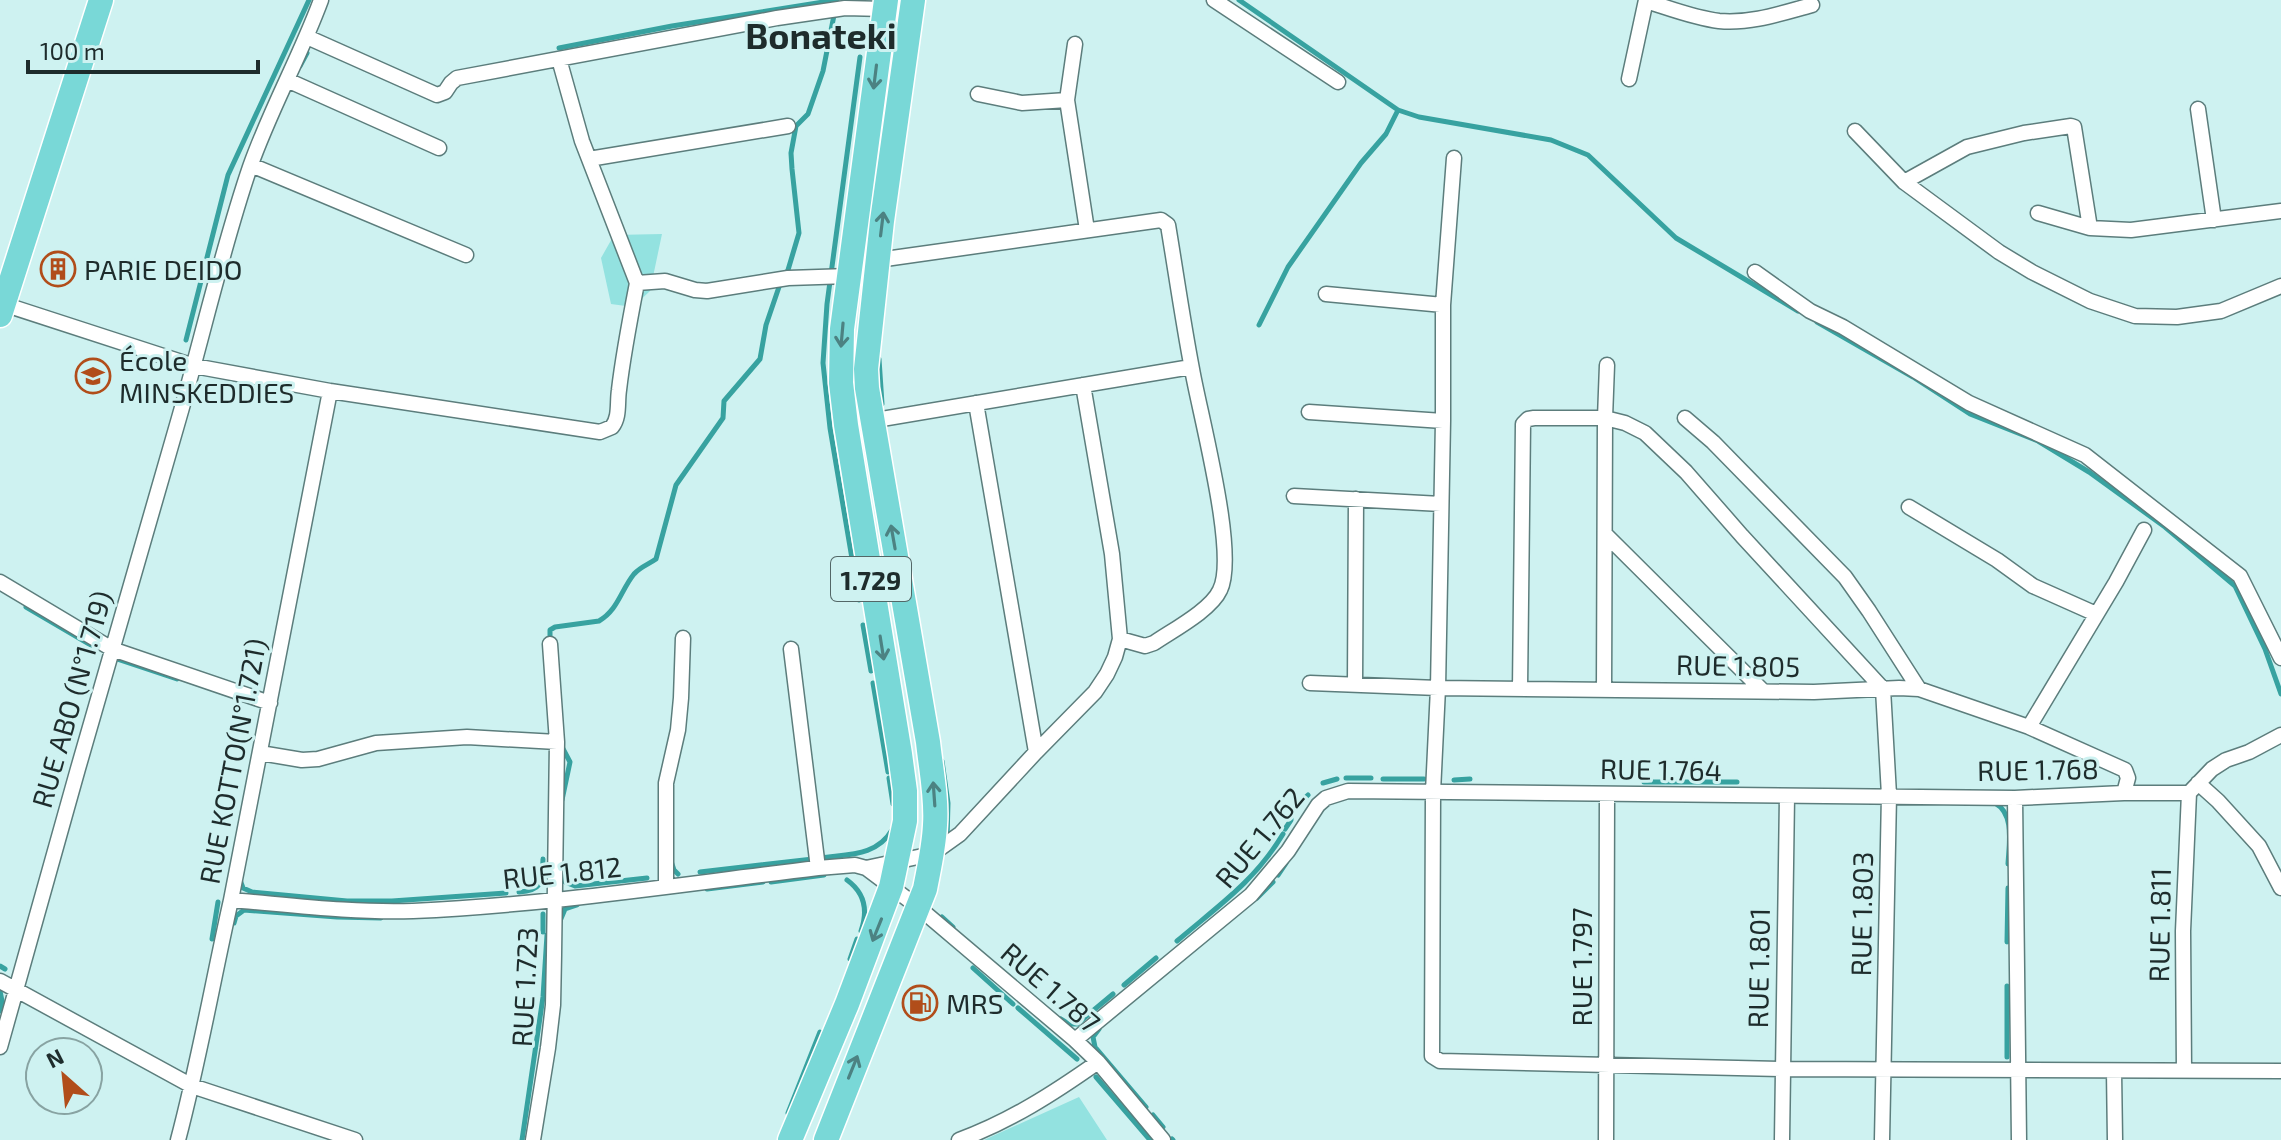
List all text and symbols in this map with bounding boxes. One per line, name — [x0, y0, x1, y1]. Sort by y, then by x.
district label: Bonateki — [745, 13, 897, 56]
scale bar — [28, 24, 258, 74]
text: 100 m — [40, 36, 105, 65]
one-way arrow — [867, 64, 882, 89]
one-way arrow — [874, 211, 889, 238]
building icon: PARIE DEIDO — [39, 250, 77, 288]
place label: PARIE DEIDO — [84, 252, 242, 286]
one-way arrow — [834, 321, 849, 348]
place label: École MINSKEDDIES — [119, 343, 294, 409]
school or university icon: École MINSKEDDIES — [74, 357, 112, 395]
one-way arrow — [885, 525, 900, 550]
road number: 1.729 — [831, 557, 911, 601]
street label: RUE ABO (N°1.719) — [24, 587, 118, 811]
one-way arrow — [876, 634, 891, 660]
street label: RUE KOTTO(N°1.721) — [192, 635, 272, 887]
street label: RUE 1.805 — [1676, 647, 1800, 683]
street label: RUE 1.764 — [1600, 751, 1722, 787]
street label: RUE 1.768 — [1977, 751, 2099, 787]
street label: RUE 1.762 — [1207, 780, 1311, 894]
one-way arrow — [926, 781, 941, 808]
street label: RUE 1.812 — [501, 849, 623, 895]
street label: RUE 1.803 — [1843, 851, 1879, 977]
street label: RUE 1.811 — [2141, 867, 2177, 983]
street label: RUE 1.797 — [1564, 907, 1598, 1027]
street label: RUE 1.801 — [1740, 907, 1776, 1029]
one-way arrow — [868, 917, 883, 942]
street label: RUE 1.723 — [504, 926, 544, 1048]
street label: RUE 1.787 — [995, 935, 1107, 1039]
fuel station icon: MRS — [901, 984, 939, 1022]
place label: MRS — [946, 986, 1004, 1020]
north arrow — [24, 1036, 104, 1116]
text: N — [41, 1042, 67, 1072]
one-way arrow — [847, 1055, 861, 1080]

